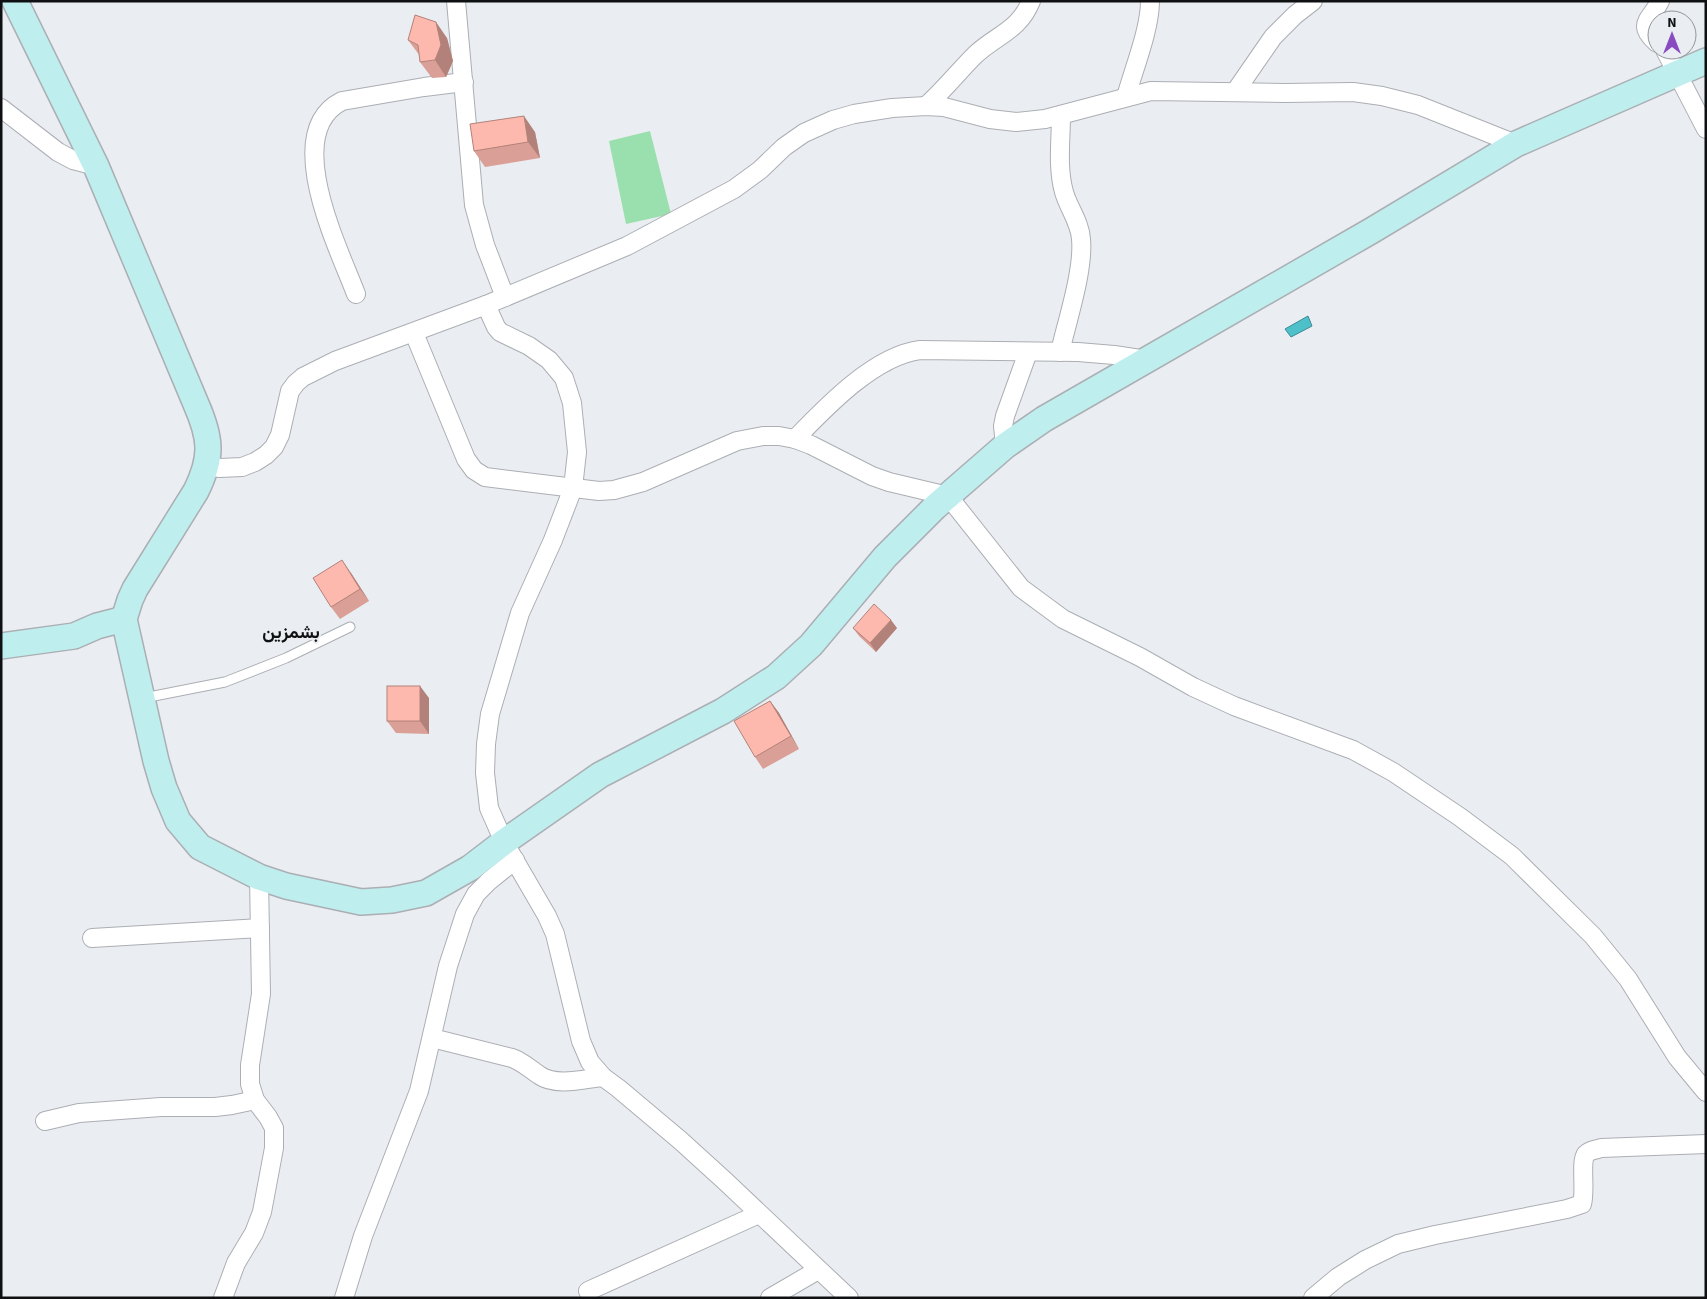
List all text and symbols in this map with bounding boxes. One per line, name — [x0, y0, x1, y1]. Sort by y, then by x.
north arrow — [1647, 10, 1697, 60]
text: N — [1667, 13, 1677, 33]
district label: بشمزين — [262, 620, 320, 645]

